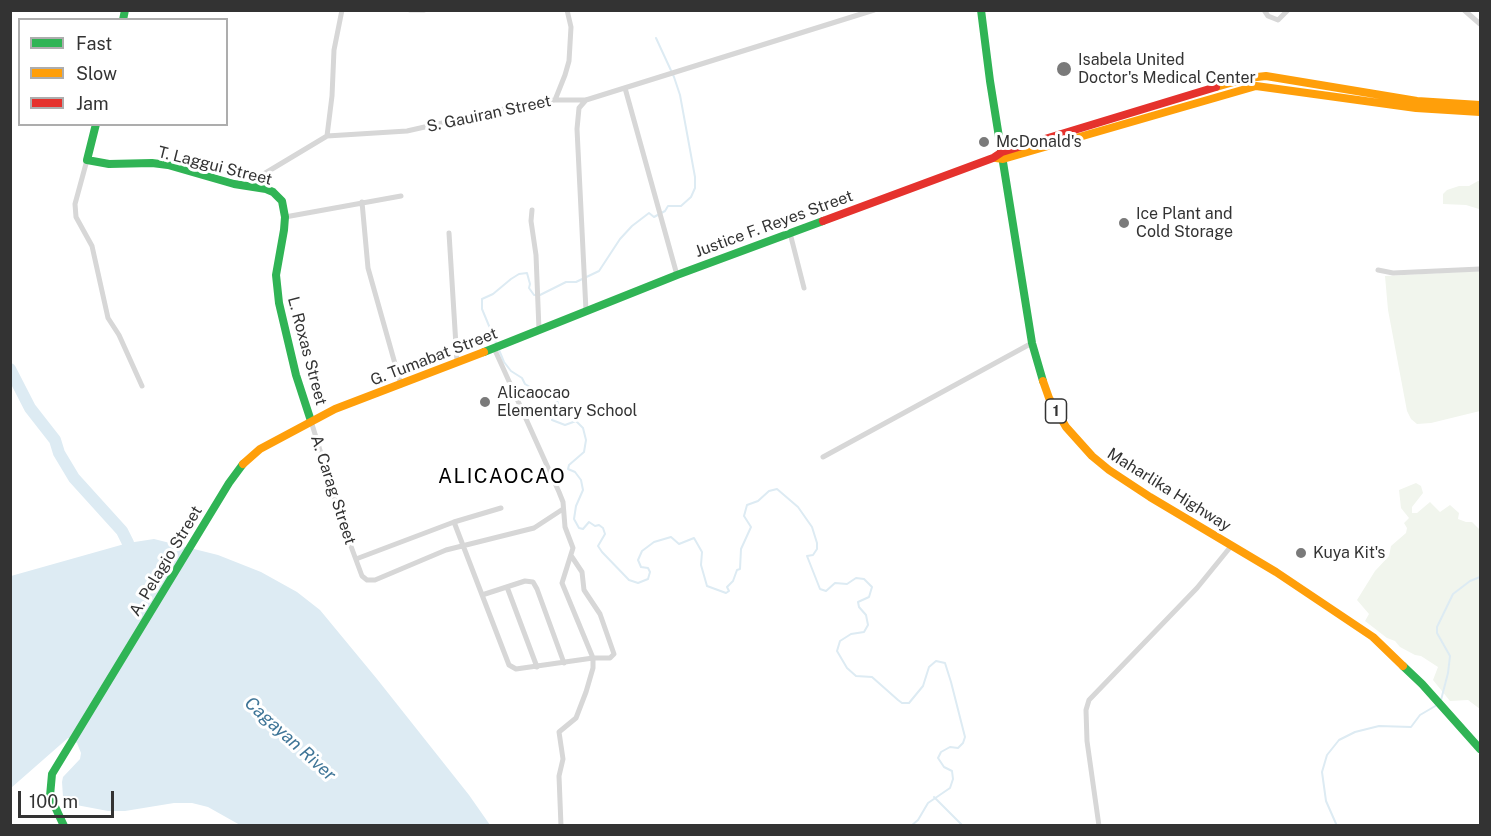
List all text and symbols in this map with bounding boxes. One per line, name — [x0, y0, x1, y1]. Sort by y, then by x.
legend — [18, 18, 228, 126]
text: Fast — [76, 33, 112, 54]
place label: Isabela United Doctor's Medical Center — [1078, 50, 1256, 88]
marker: Isabela United Doctor's Medical Center — [1055, 60, 1073, 78]
text: Slow — [76, 63, 117, 84]
street label: S. Gauiran Street — [425, 91, 553, 137]
text: Jam — [76, 93, 109, 114]
place label: McDonald's — [996, 132, 1082, 152]
marker: McDonald's — [977, 135, 991, 149]
street label: T. Laggui Street — [156, 143, 274, 189]
street label: Justice F. Reyes Street — [692, 186, 856, 262]
place label: Ice Plant and Cold Storage — [1136, 204, 1233, 242]
marker: Ice Plant and Cold Storage — [1117, 216, 1131, 230]
street label: L. Roxas Street — [283, 294, 331, 408]
street label: G. Tumabat Street — [368, 324, 500, 390]
place label: Alicaocao Elementary School — [497, 383, 637, 421]
marker: Alicaocao Elementary School — [478, 395, 492, 409]
road number: 1 — [1046, 399, 1066, 423]
street label: A. Carag Street — [306, 433, 360, 547]
street label: Maharlika Highway — [1104, 444, 1234, 536]
district label: ALICAOCAO — [438, 465, 566, 489]
street label: A. Pelagio Street — [126, 502, 206, 620]
place label: Kuya Kit's — [1313, 543, 1385, 563]
marker: Kuya Kit's — [1294, 546, 1308, 560]
water label: Cagayan River — [240, 692, 340, 786]
scale bar — [21, 779, 117, 817]
text: 100 m — [29, 791, 78, 812]

